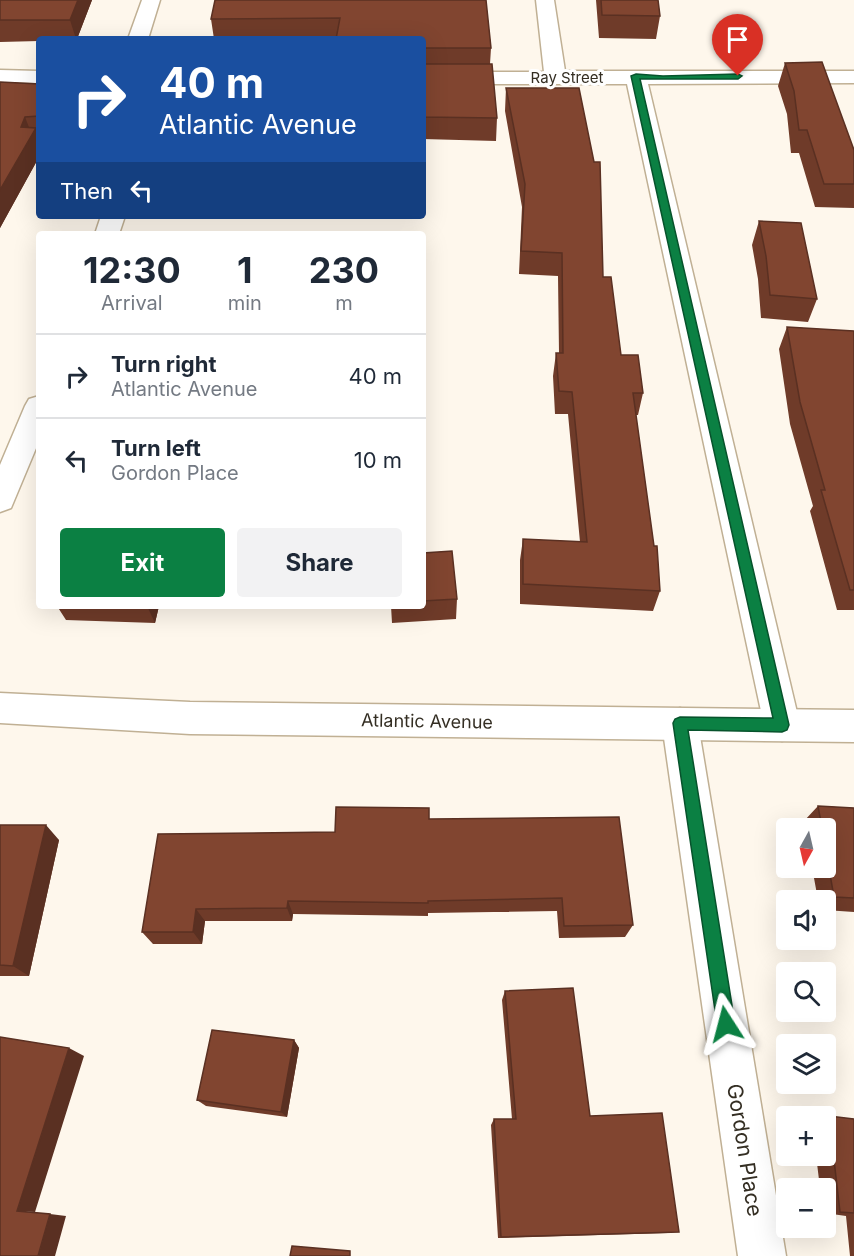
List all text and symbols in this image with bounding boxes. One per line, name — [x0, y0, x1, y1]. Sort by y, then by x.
pin — [712, 14, 763, 76]
icon: arrive — [721, 23, 754, 56]
text: 40 m — [159, 57, 264, 108]
icon: right — [60, 60, 138, 138]
street label: Ray Street — [531, 68, 603, 87]
text: Atlantic Avenue — [159, 108, 357, 141]
icon: left — [125, 174, 158, 207]
text: Then — [60, 178, 113, 204]
text: 12:30 — [83, 248, 181, 292]
text: 1 — [237, 248, 253, 292]
text: 230 — [309, 248, 379, 292]
text: Arrival — [101, 291, 163, 315]
text: min — [228, 291, 262, 315]
text: m — [335, 291, 353, 315]
text: Turn right — [111, 351, 217, 377]
icon: right — [60, 360, 93, 393]
text: 40 m — [348, 363, 402, 389]
text: Atlantic Avenue — [111, 377, 258, 401]
text: Turn left — [111, 435, 201, 461]
icon: left — [60, 444, 93, 477]
text: 10 m — [354, 447, 402, 473]
text: Gordon Place — [111, 461, 239, 485]
button: Exit — [60, 528, 225, 597]
button: Share — [237, 528, 402, 597]
street label: Atlantic Avenue — [361, 709, 493, 733]
north arrow — [776, 818, 836, 878]
map controls — [776, 818, 836, 1238]
button: sound — [776, 890, 836, 950]
button: search — [776, 962, 836, 1022]
position arrow — [694, 992, 758, 1056]
button: layers — [776, 1034, 836, 1094]
street label: Gordon Place — [722, 1082, 768, 1218]
button: + — [776, 1106, 836, 1166]
button: − — [776, 1178, 836, 1238]

